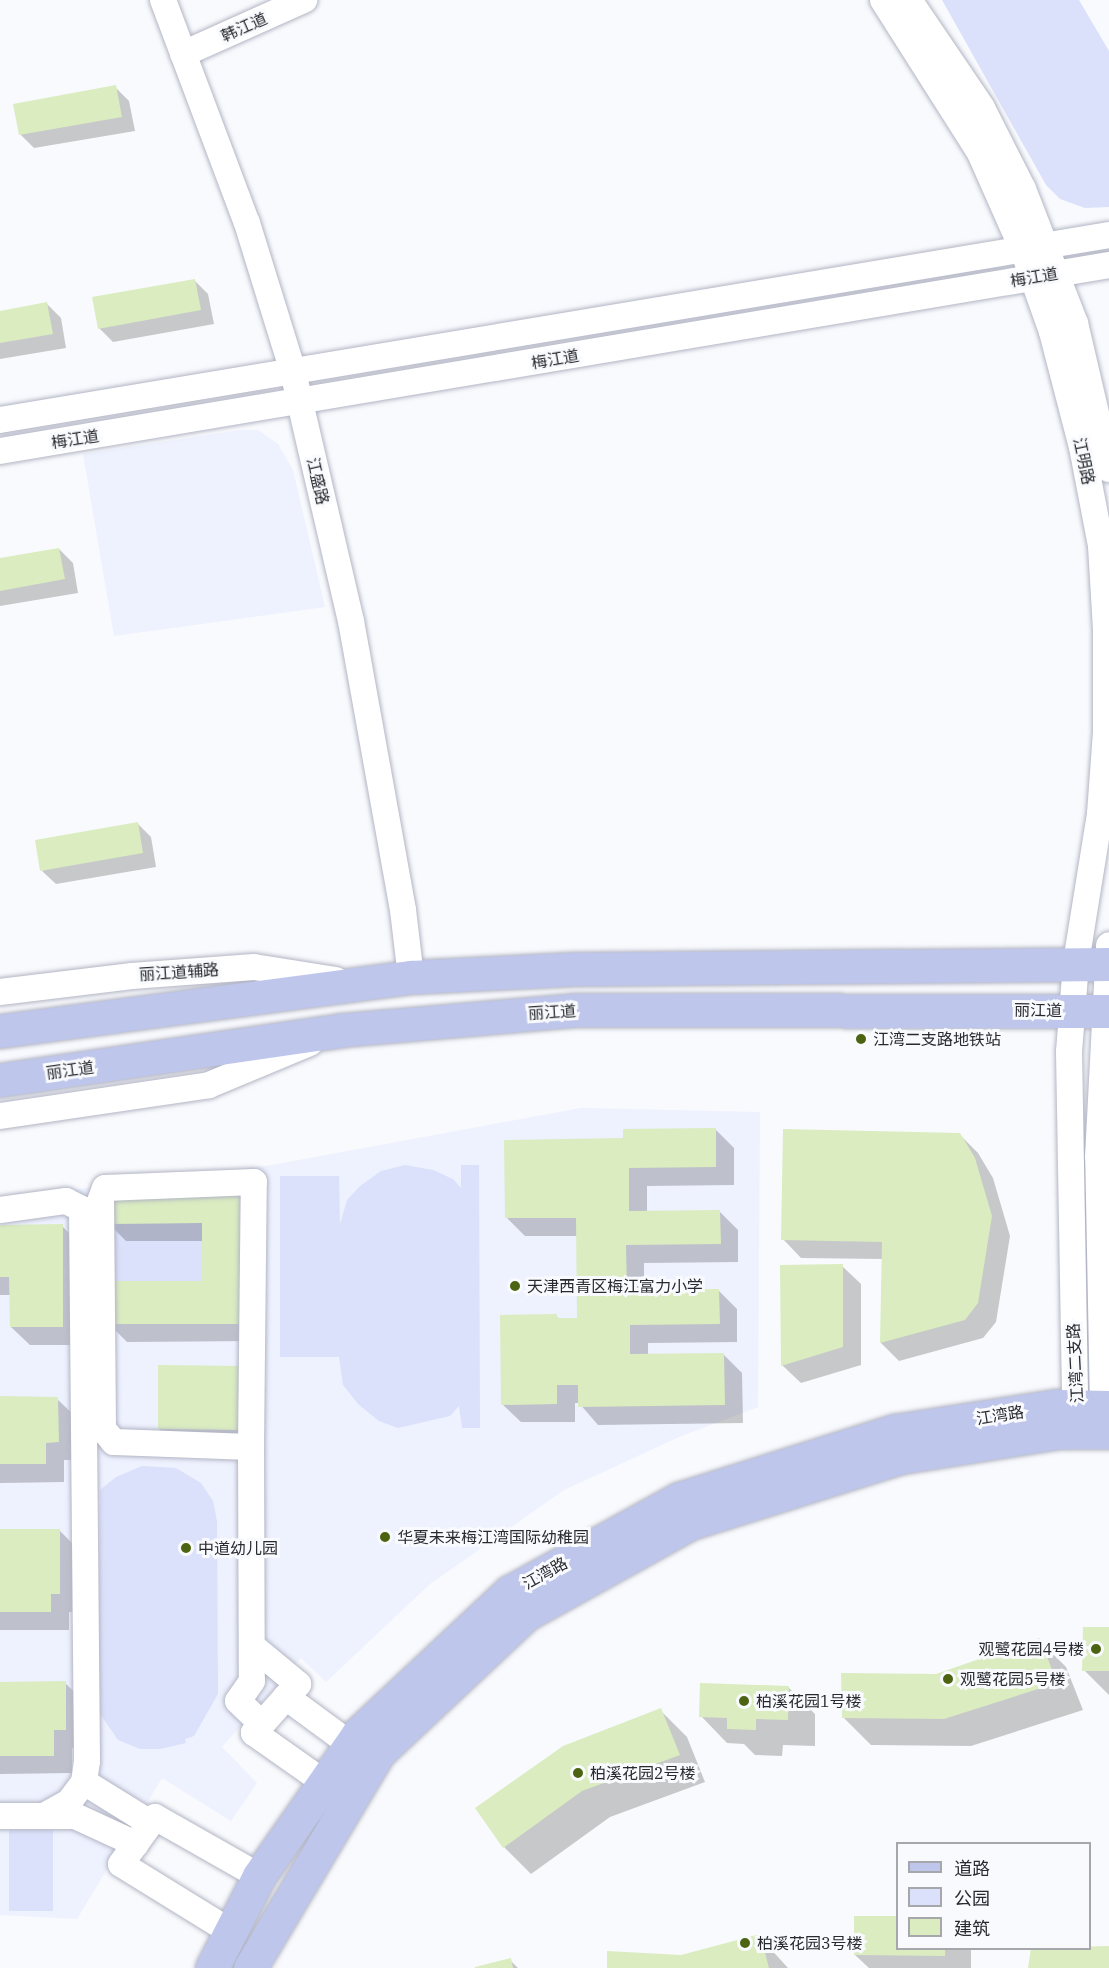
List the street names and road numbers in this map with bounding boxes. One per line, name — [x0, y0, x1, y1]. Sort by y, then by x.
street label: 韩江道 — [218, 8, 270, 46]
street label: 梅江道 — [1009, 263, 1059, 291]
street label: 梅江道 — [530, 345, 580, 373]
street label: 梅江道 — [50, 426, 100, 452]
street label: 江明路 — [1070, 436, 1098, 486]
street label: 江盛路 — [303, 455, 333, 507]
street label: 丽江道辅路 — [138, 960, 220, 984]
street label: 丽江道 — [1014, 1000, 1062, 1020]
street label: 丽江道 — [527, 1001, 577, 1023]
street label: 丽江道 — [45, 1057, 95, 1083]
street label: 江湾二支路 — [1063, 1323, 1087, 1403]
street label: 江湾路 — [975, 1402, 1025, 1428]
street label: 江湾路 — [519, 1553, 571, 1593]

